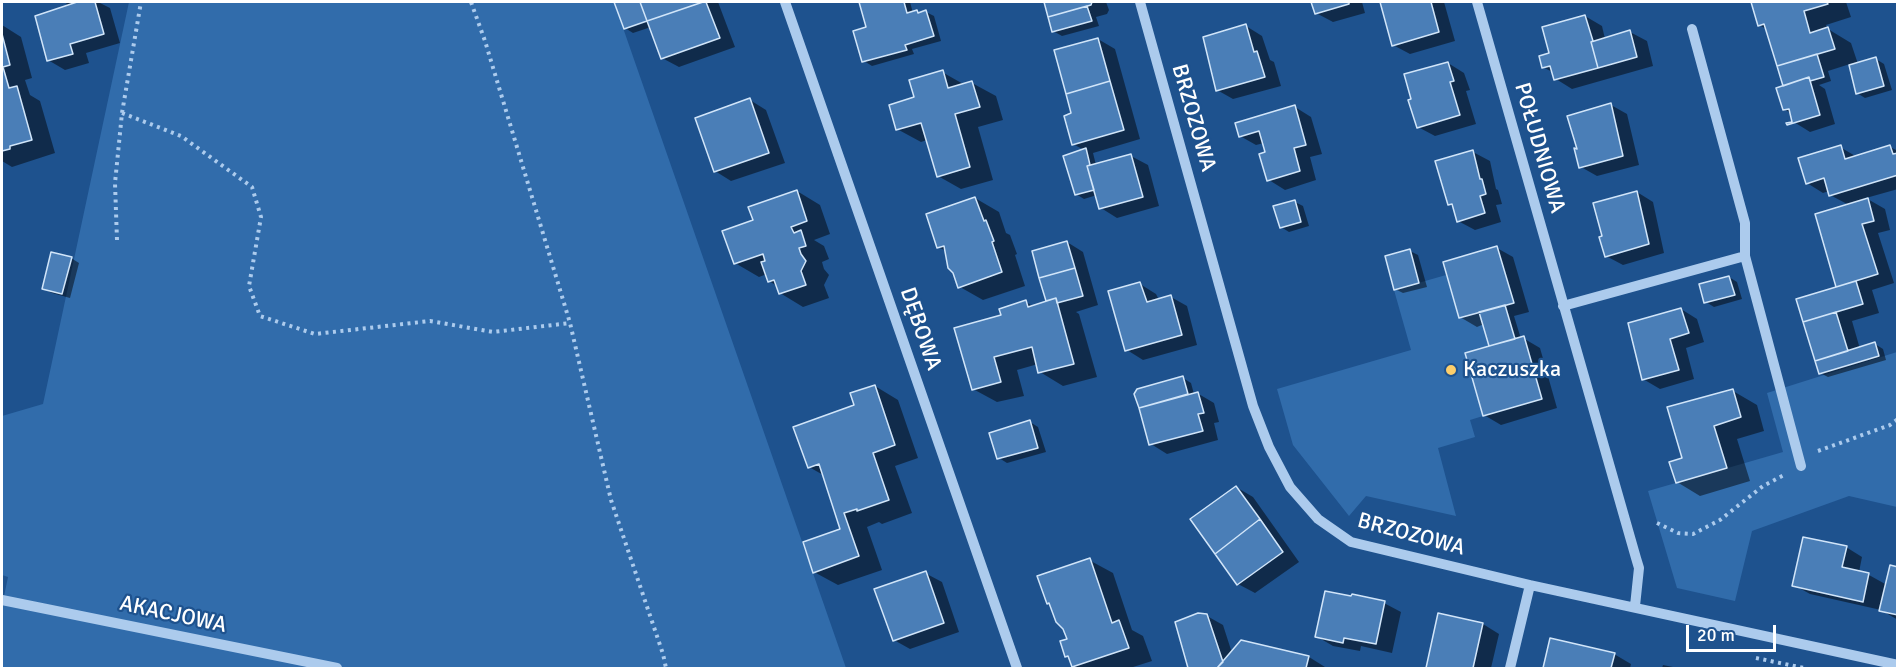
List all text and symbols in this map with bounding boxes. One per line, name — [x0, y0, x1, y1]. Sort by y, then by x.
street label: BRZOZOWA — [1165, 61, 1221, 175]
street label: POŁUDNIOWA — [1508, 80, 1570, 216]
street label: DĘBOWA — [894, 284, 946, 374]
place label: Kaczuszka — [1463, 357, 1561, 383]
marker: Kaczuszka — [1444, 363, 1458, 377]
street label: BRZOZOWA — [1354, 508, 1468, 562]
street label: AKACJOWA — [117, 591, 229, 639]
scale bar — [1689, 613, 1779, 651]
text: 20 m — [1697, 624, 1735, 646]

